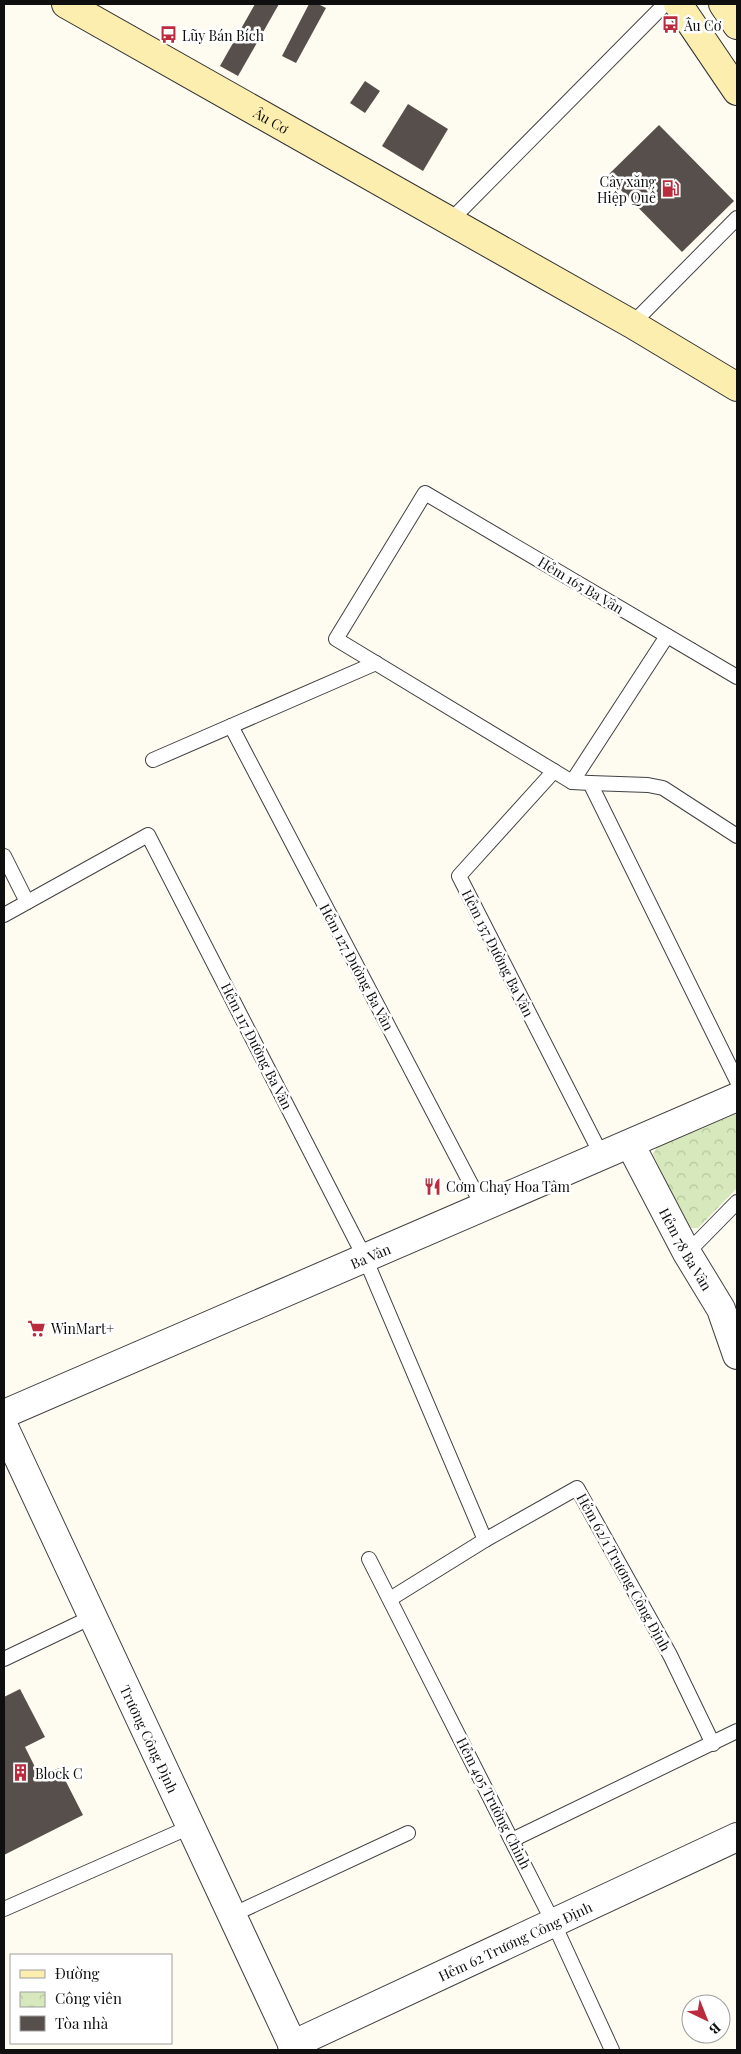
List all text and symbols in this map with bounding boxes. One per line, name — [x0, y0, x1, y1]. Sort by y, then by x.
bus stop icon: Âu Cơ — [660, 15, 680, 35]
place label: Âu Cơ — [683, 16, 722, 35]
bus stop icon: Lũy Bán Bích — [158, 25, 178, 45]
place label: Lũy Bán Bích — [182, 26, 265, 45]
street label: Âu Cơ — [250, 102, 293, 138]
place label: Cây xăng Hiệp Quế — [597, 172, 657, 207]
fuel station icon: Cây xăng Hiệp Quế — [660, 179, 680, 199]
street label: Hẻm 165 Ba Vân — [535, 552, 628, 618]
street label: Hẻm 137 Đường Ba Vân — [458, 886, 539, 1020]
street label: Hẻm 127 Đường Ba Vân — [315, 900, 399, 1034]
street label: Hẻm 117 Đường Ba Vân — [217, 979, 297, 1113]
restaurant icon: Cơm Chay Hoa Tâm — [422, 1176, 442, 1196]
place label: Cơm Chay Hoa Tâm — [446, 1177, 571, 1196]
street label: Hẻm 78 Ba Vân — [655, 1204, 717, 1294]
street label: Ba Vân — [347, 1238, 394, 1273]
supermarket icon: WinMart+ — [27, 1318, 47, 1338]
place label: WinMart+ — [50, 1319, 114, 1338]
street label: Hẻm 62/1 Trương Công Định — [573, 1490, 676, 1655]
street label: Trương Công Định — [116, 1682, 183, 1796]
street label: Hẻm 405 Trường Chinh — [453, 1734, 536, 1873]
building icon: Block C — [11, 1763, 31, 1783]
place label: Block C — [35, 1764, 83, 1783]
street label: Hẻm 62 Trương Công Định — [435, 1896, 596, 1985]
legend — [10, 1954, 172, 2044]
text: Đường — [55, 1963, 100, 1983]
text: Công viên — [55, 1988, 122, 2008]
north arrow — [681, 1994, 731, 2044]
text: Tòa nhà — [55, 2013, 109, 2033]
text: B — [705, 2019, 725, 2039]

